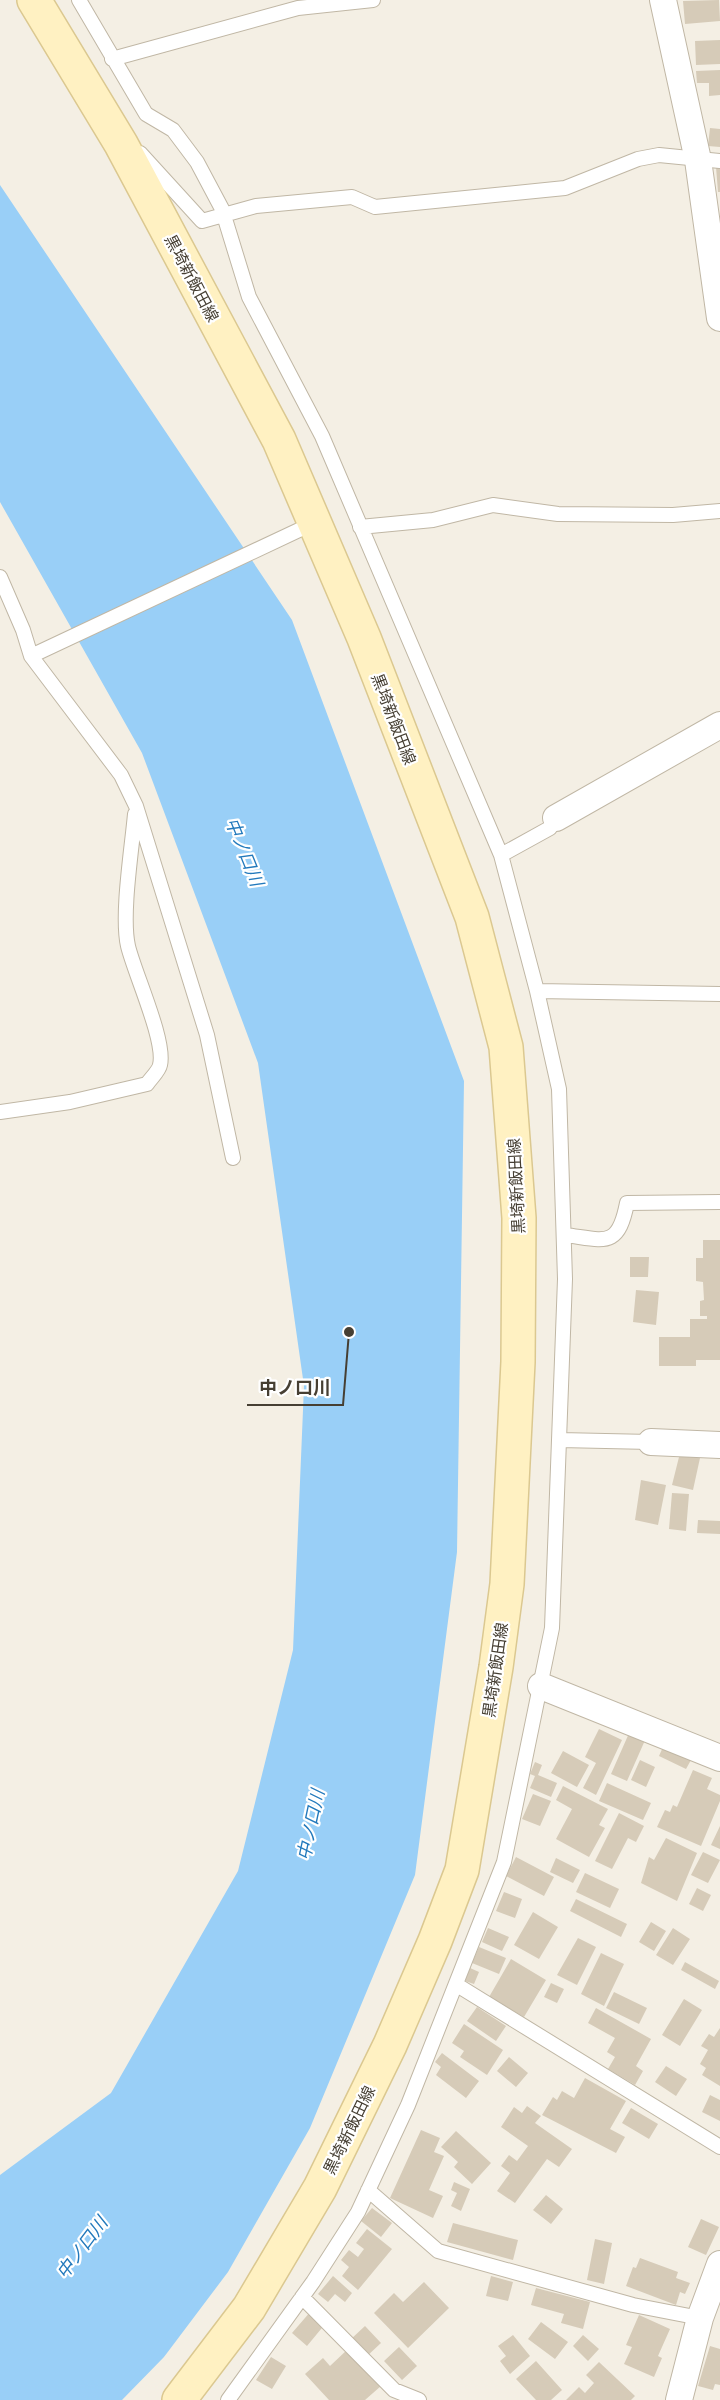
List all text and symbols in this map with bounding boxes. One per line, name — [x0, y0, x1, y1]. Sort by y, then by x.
street label: 黒埼新飯田線 — [161, 231, 223, 325]
street label: 黒埼新飯田線 — [367, 671, 421, 767]
water label: 中ノ口川 — [220, 814, 269, 891]
street label: 黒埼新飯田線 — [504, 1138, 528, 1234]
callout: 中ノ口川 — [247, 1369, 343, 1405]
text: 中ノ口川 — [259, 1376, 331, 1399]
street label: 黒埼新飯田線 — [478, 1621, 512, 1719]
water label: 中ノ口川 — [292, 1785, 330, 1863]
street label: 黒埼新飯田線 — [319, 2082, 379, 2178]
water label: 中ノ口川 — [51, 2210, 114, 2283]

